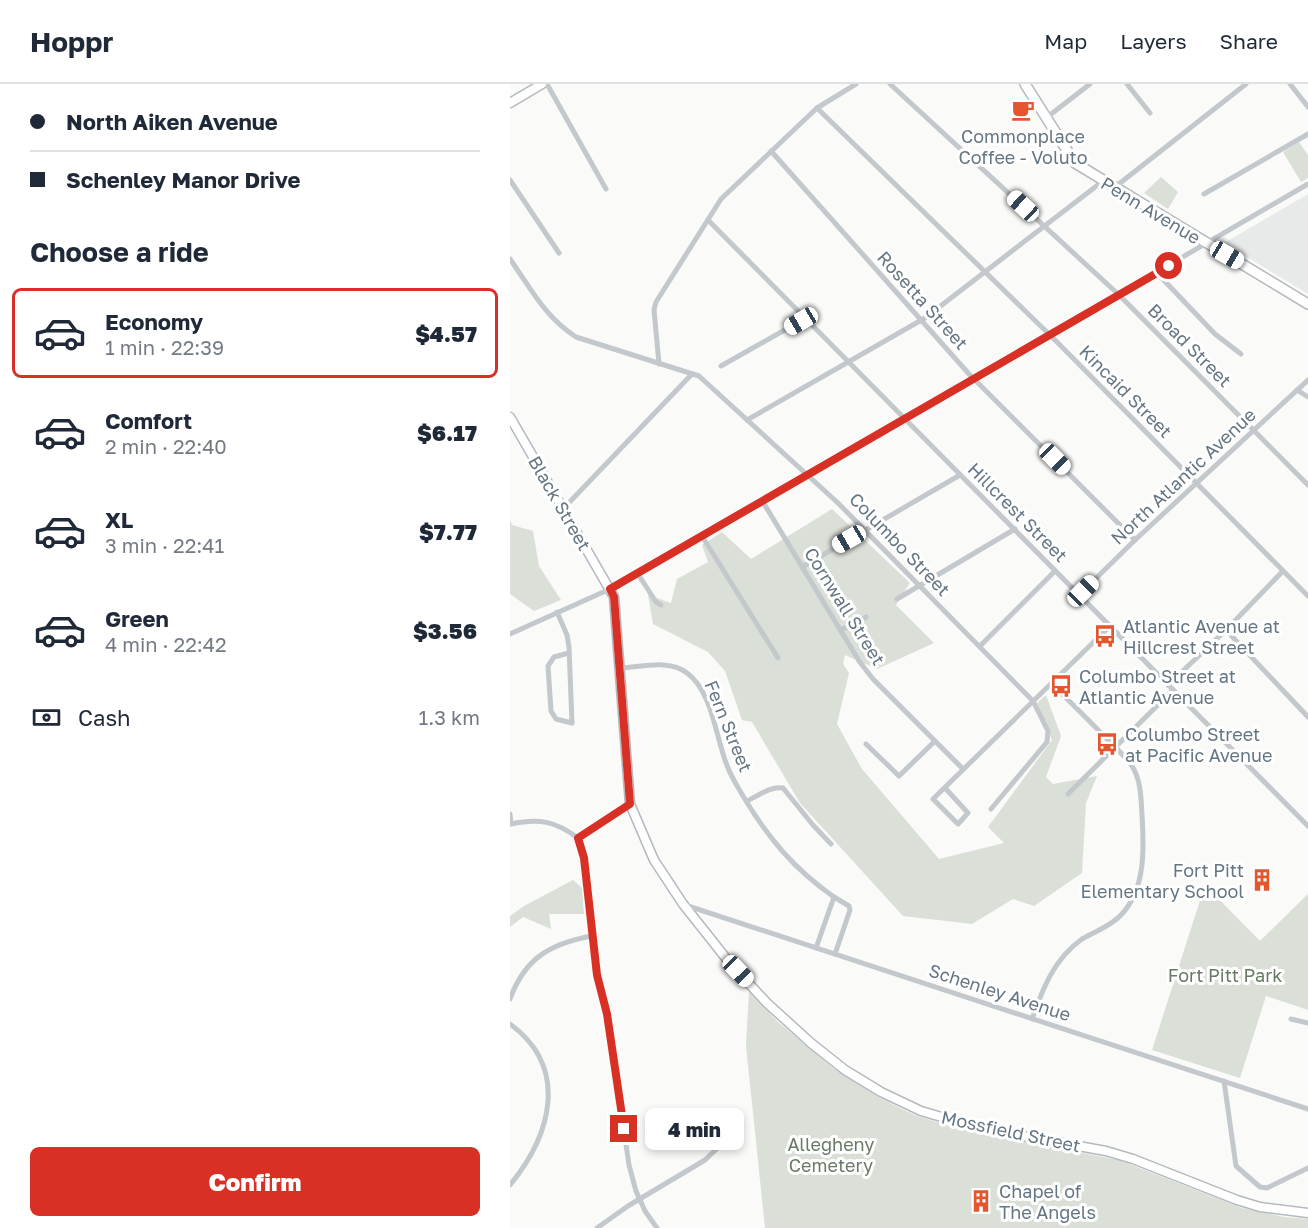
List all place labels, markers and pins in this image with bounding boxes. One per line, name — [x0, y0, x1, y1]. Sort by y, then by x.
cafe icon: Commonplace Coffee - Voluto — [1010, 97, 1036, 123]
place label: Commonplace Coffee - Voluto — [958, 125, 1088, 168]
place label: Atlantic Avenue at Hillcrest Street — [1123, 615, 1280, 658]
bus stop icon: Atlantic Avenue at Hillcrest Street — [1092, 623, 1118, 649]
place label: Columbo Street at Atlantic Avenue — [1079, 665, 1236, 708]
bus stop icon: Columbo Street at Atlantic Avenue — [1048, 673, 1074, 699]
place label: Columbo Street at Pacific Avenue — [1125, 723, 1272, 766]
bus stop icon: Columbo Street at Pacific Avenue — [1094, 731, 1120, 757]
place label: Fort Pitt Elementary School — [1080, 859, 1244, 902]
building icon: Fort Pitt Elementary School — [1249, 867, 1275, 893]
place label: Chapel of The Angels — [999, 1180, 1096, 1223]
building icon: Chapel of The Angels — [968, 1188, 994, 1214]

